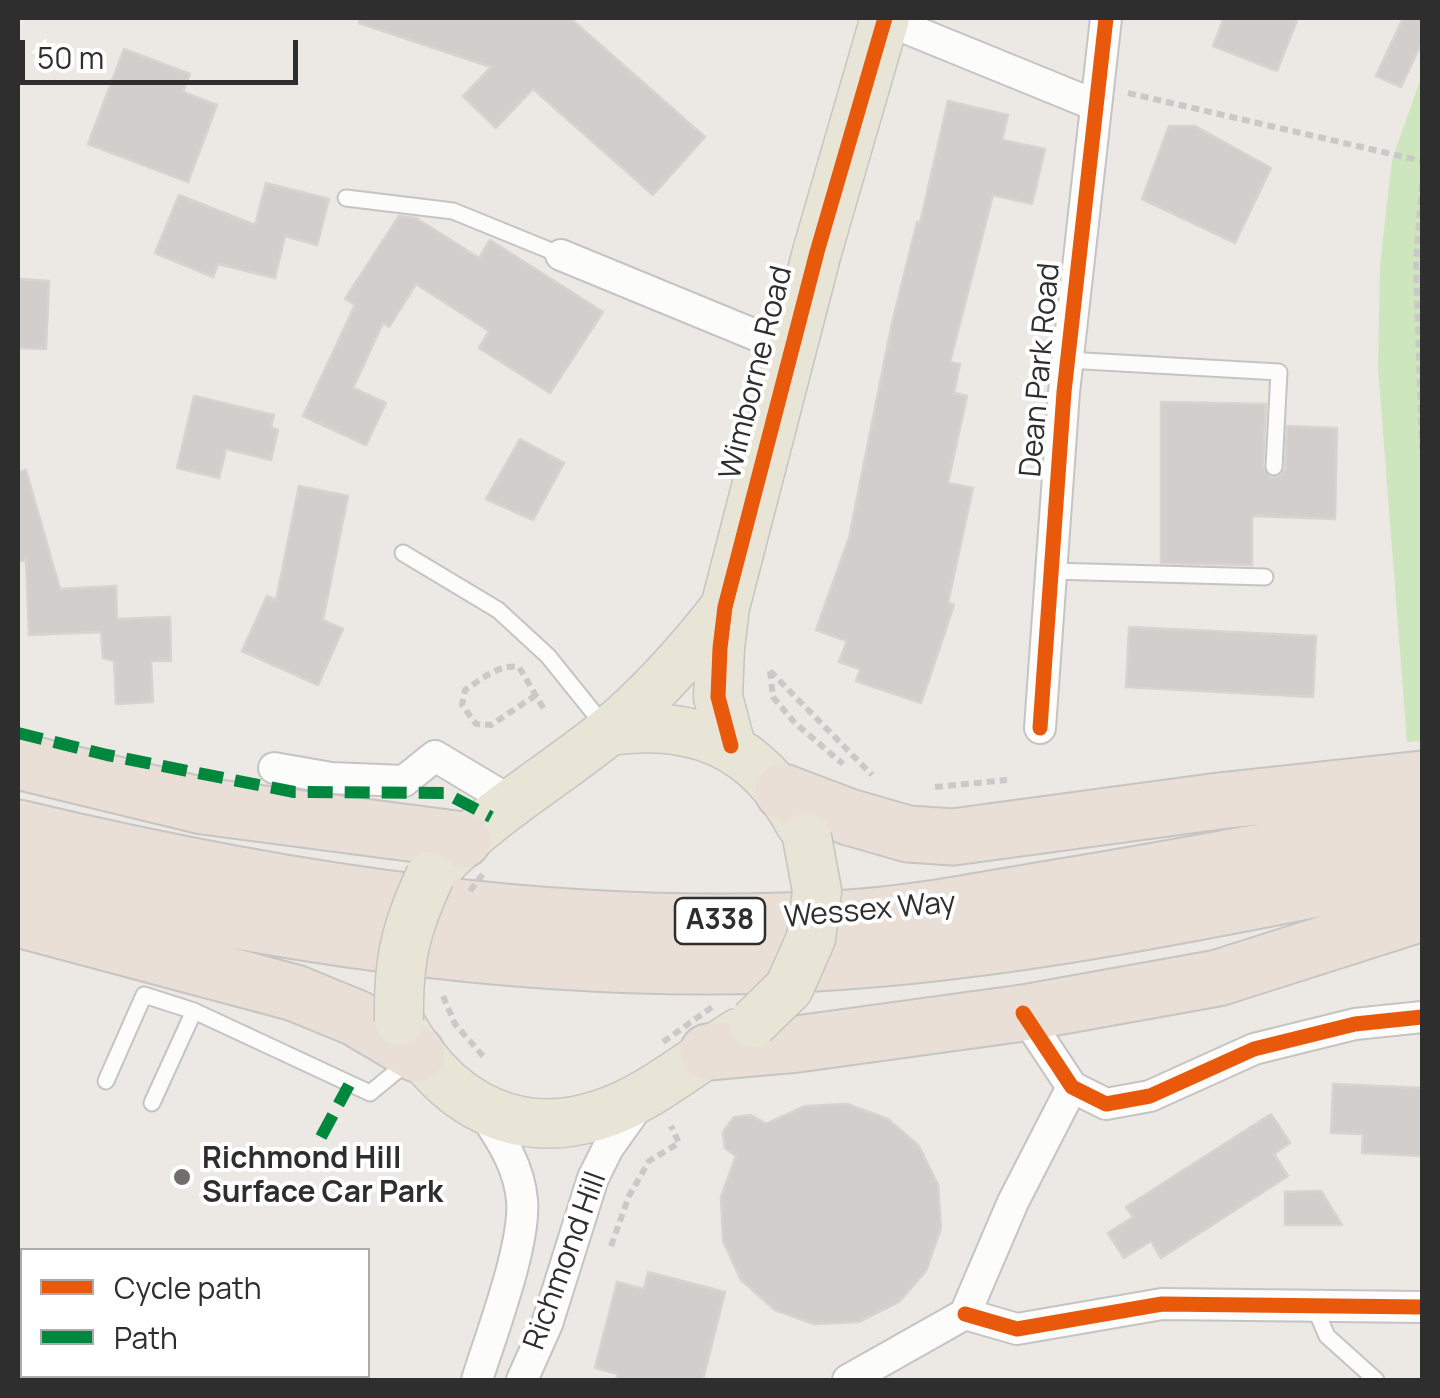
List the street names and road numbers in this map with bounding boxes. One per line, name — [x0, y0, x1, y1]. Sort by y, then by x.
street label: Dean Park Road — [1014, 261, 1068, 479]
street label: Wimborne Road — [713, 263, 801, 483]
street label: Wessex Way — [783, 886, 957, 936]
road number: A338 — [675, 898, 765, 944]
street label: Richmond Hill — [517, 1167, 615, 1355]

